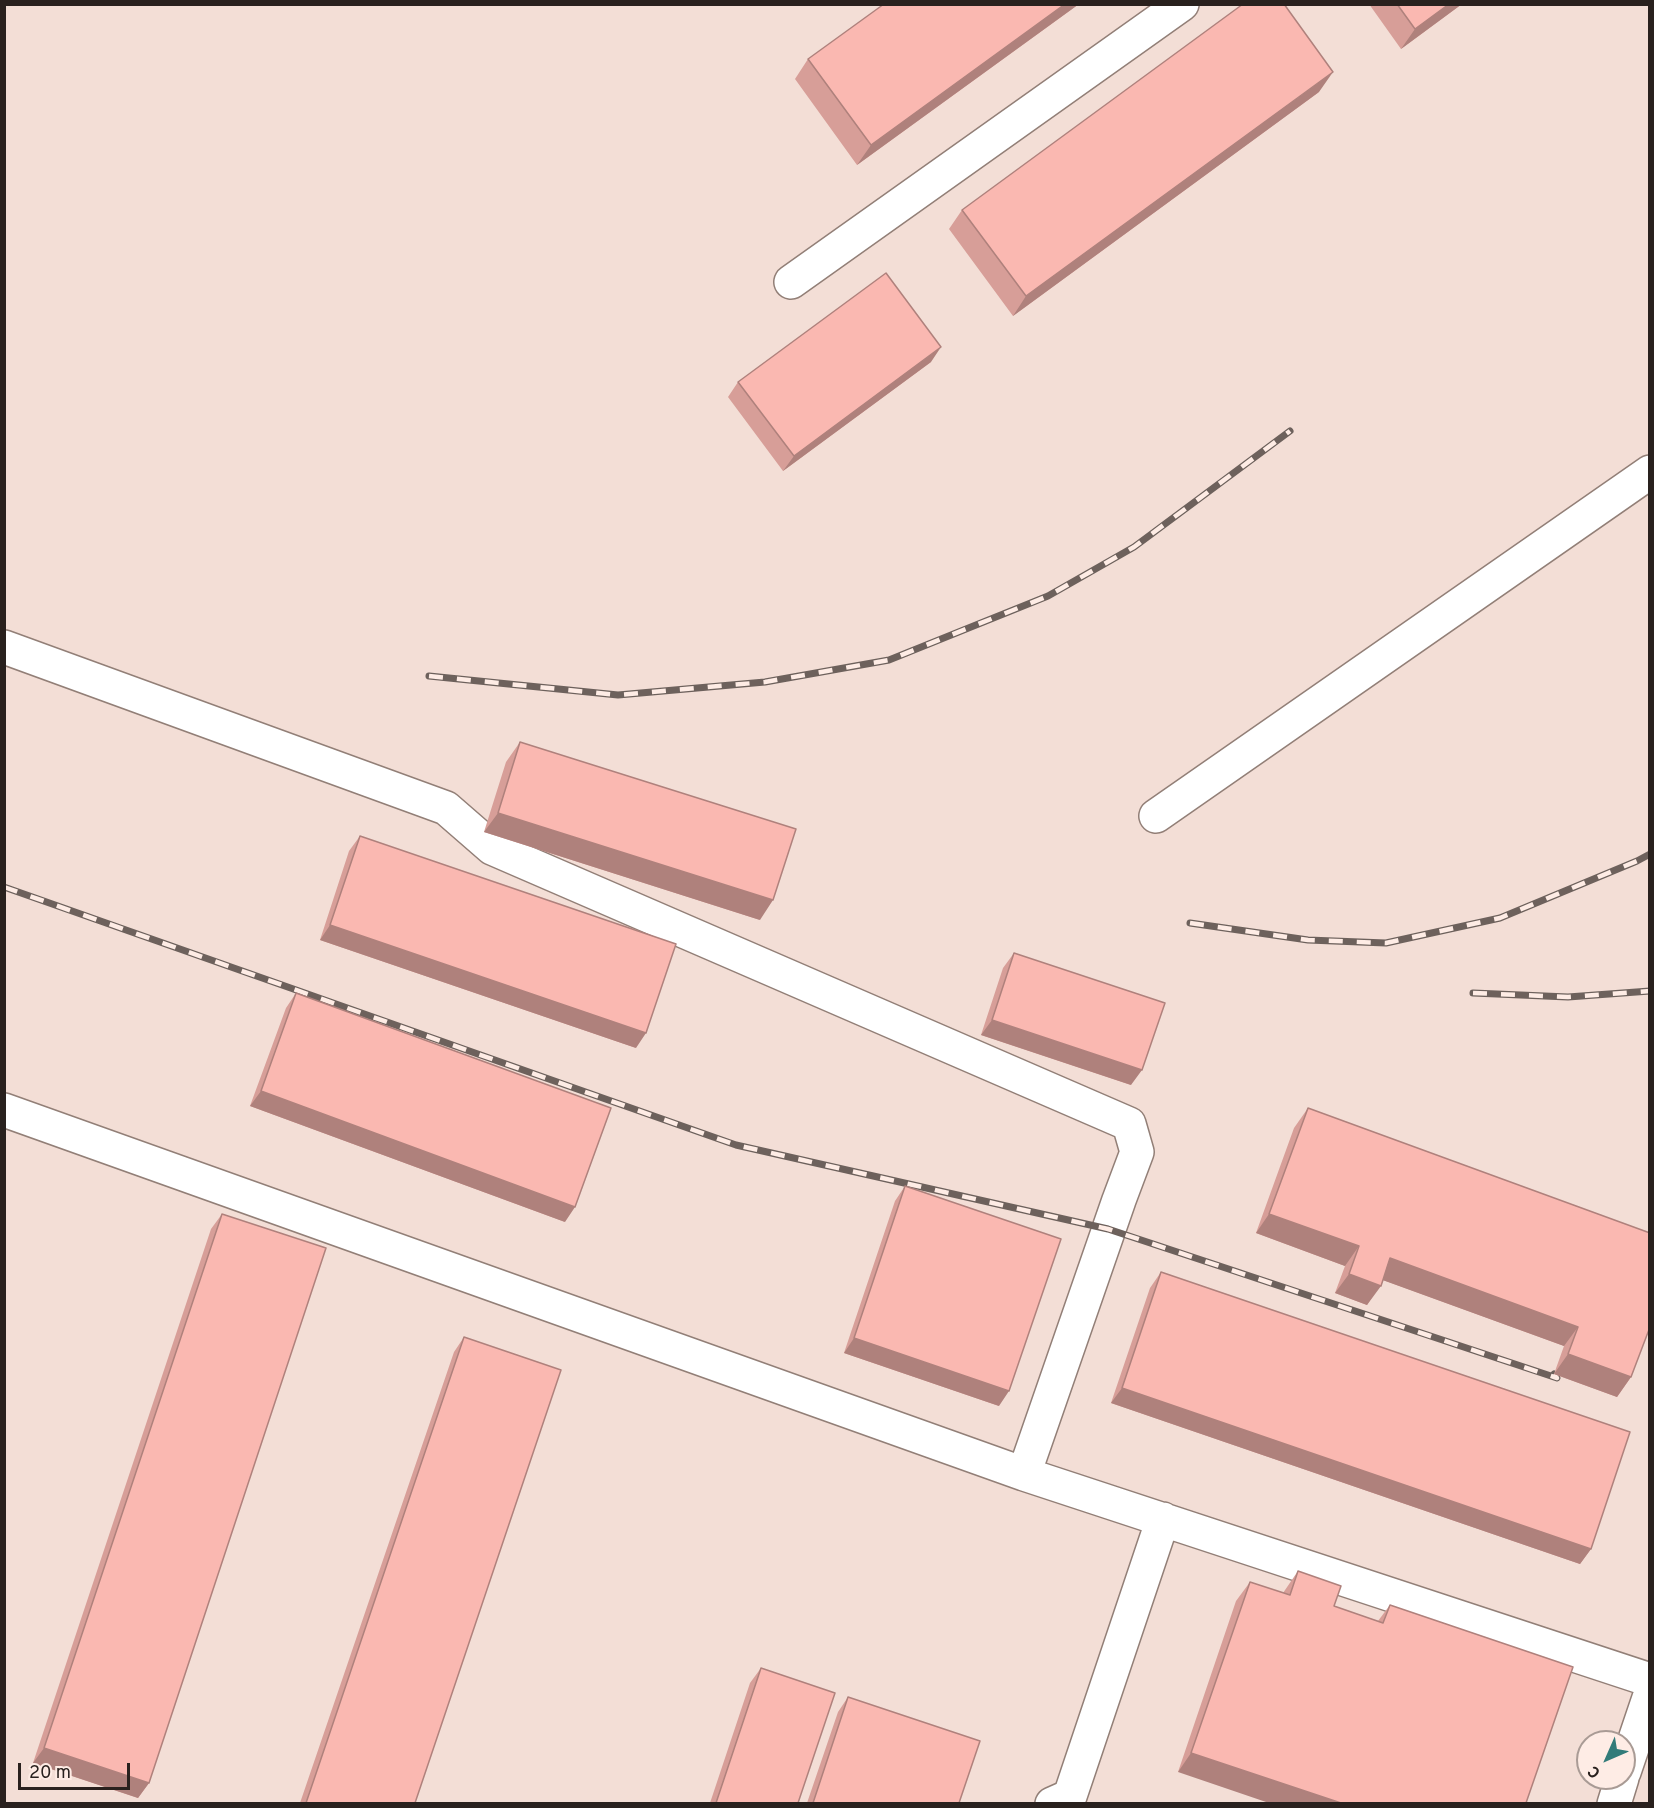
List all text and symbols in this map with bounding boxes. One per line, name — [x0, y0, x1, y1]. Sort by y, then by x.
north arrow — [1576, 1730, 1636, 1790]
scale bar — [21, 1751, 134, 1789]
text: С — [1584, 1761, 1605, 1782]
text: 20 m — [29, 1762, 71, 1785]

